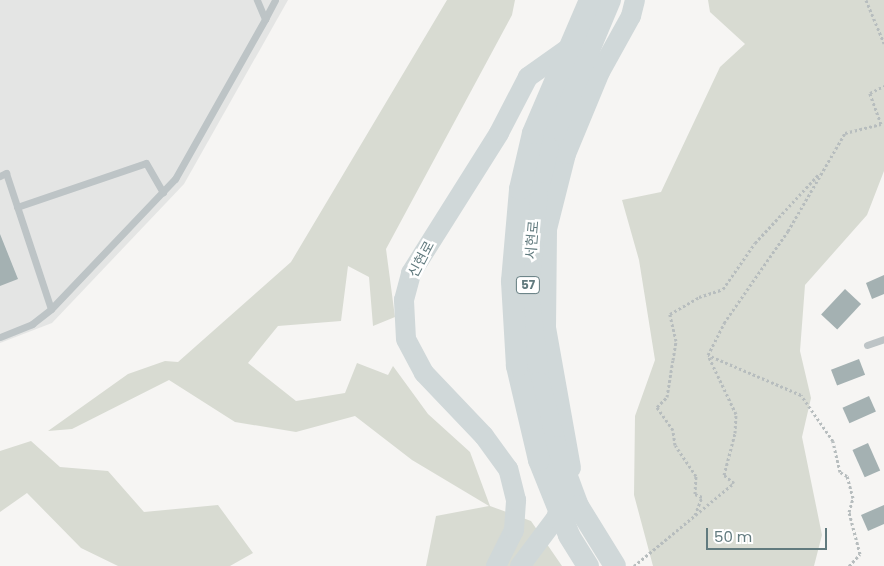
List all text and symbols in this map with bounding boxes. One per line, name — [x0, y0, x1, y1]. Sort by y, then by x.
street label: 서현로 — [522, 220, 542, 260]
street label: 신현로 — [405, 238, 437, 280]
road number: 57 — [516, 276, 540, 294]
scale bar — [709, 518, 830, 550]
text: 50 m — [714, 526, 752, 547]

